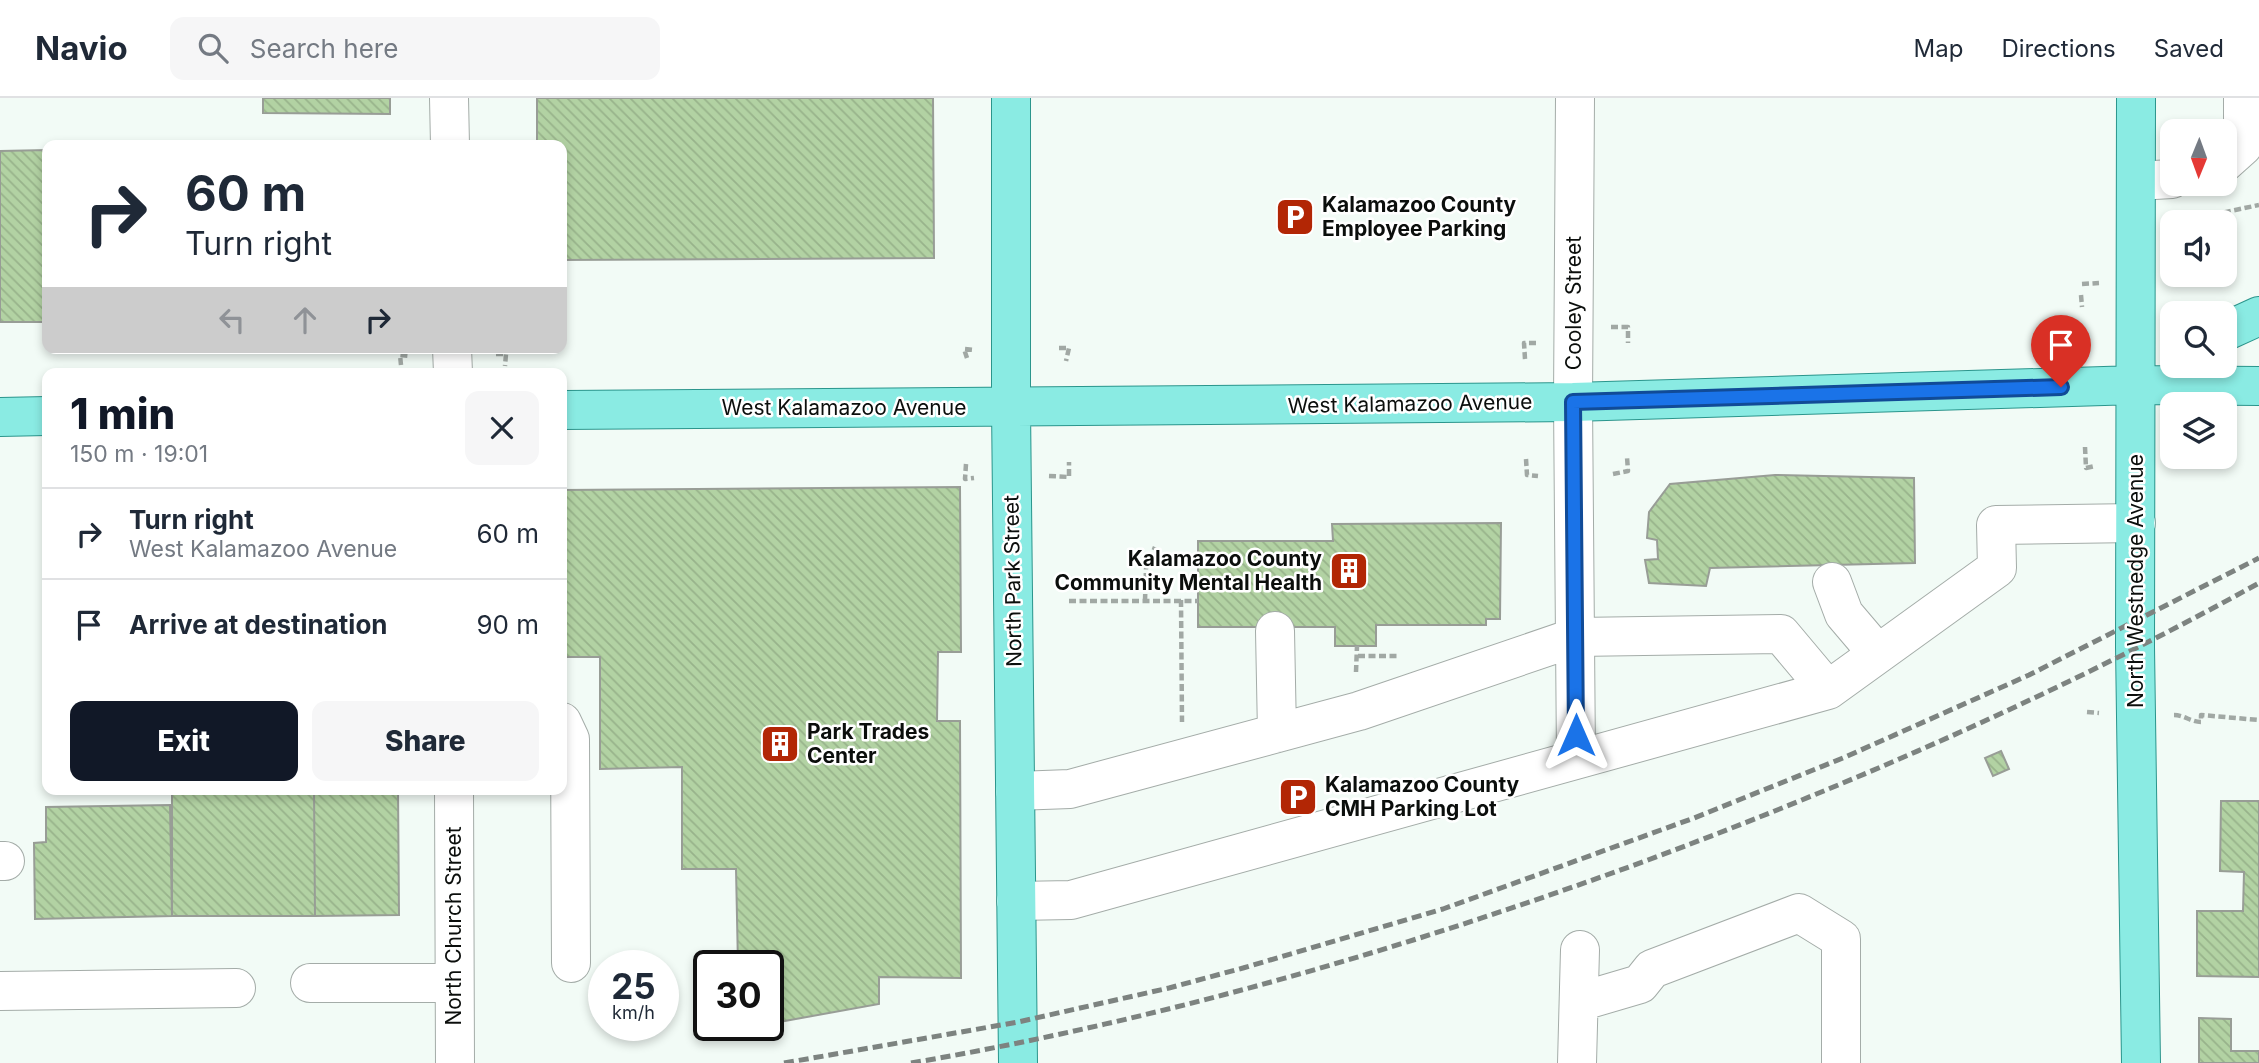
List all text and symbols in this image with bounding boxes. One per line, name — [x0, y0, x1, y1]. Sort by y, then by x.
search box — [170, 17, 660, 80]
text: Navio — [35, 28, 128, 68]
icon: search — [194, 29, 232, 67]
text: Search here — [250, 33, 398, 64]
text: Map — [1914, 34, 1963, 63]
text: Directions — [2001, 34, 2116, 63]
text: Saved — [2154, 34, 2224, 63]
north arrow — [2160, 119, 2236, 196]
map controls — [2160, 119, 2237, 469]
text: 60 m — [185, 164, 306, 223]
icon: right — [70, 168, 161, 259]
place label: Kalamazoo County Employee Parking — [1322, 192, 1517, 241]
parking icon: Kalamazoo County Employee Parking — [1274, 196, 1316, 238]
button: sound — [2160, 210, 2237, 287]
text: Turn right — [185, 224, 332, 263]
street label: Cooley Street — [1561, 236, 1586, 370]
icon: left — [213, 301, 251, 339]
icon: ahead — [286, 301, 324, 339]
icon: right — [359, 301, 397, 339]
button: search — [2160, 301, 2237, 378]
pin — [2031, 315, 2091, 387]
icon: arrive — [2042, 326, 2080, 364]
text: 1 min — [70, 388, 175, 439]
street label: West Kalamazoo Avenue — [1287, 389, 1533, 418]
button: close — [465, 391, 539, 465]
button: layers — [2160, 392, 2237, 469]
street label: West Kalamazoo Avenue — [722, 395, 966, 420]
text: 150 m · 19:01 — [70, 440, 208, 468]
street label: North Westnedge Avenue — [2123, 454, 2148, 708]
street label: North Park Street — [998, 495, 1026, 667]
text: Turn right — [129, 504, 254, 535]
icon: right — [70, 515, 108, 553]
text: 60 m — [476, 518, 539, 549]
text: West Kalamazoo Avenue — [129, 535, 397, 563]
place label: Kalamazoo County Community Mental Health — [1054, 546, 1322, 595]
building icon: Kalamazoo County Community Mental Health — [1328, 550, 1370, 592]
icon: arrive — [70, 606, 108, 644]
text: Arrive at destination — [129, 609, 388, 640]
text: 90 m — [476, 609, 539, 640]
position arrow — [1539, 698, 1613, 772]
button: Exit — [70, 701, 298, 781]
button: Share — [312, 701, 539, 781]
place label: Park Trades Center — [807, 719, 929, 768]
building icon: Park Trades Center — [759, 723, 801, 765]
place label: Kalamazoo County CMH Parking Lot — [1325, 772, 1520, 821]
parking icon: Kalamazoo County CMH Parking Lot — [1277, 776, 1319, 818]
street label: North Church Street — [441, 826, 466, 1026]
speed limit sign: 30 — [693, 950, 784, 1041]
text: 25 — [611, 965, 656, 1007]
text: km/h — [612, 1002, 655, 1023]

